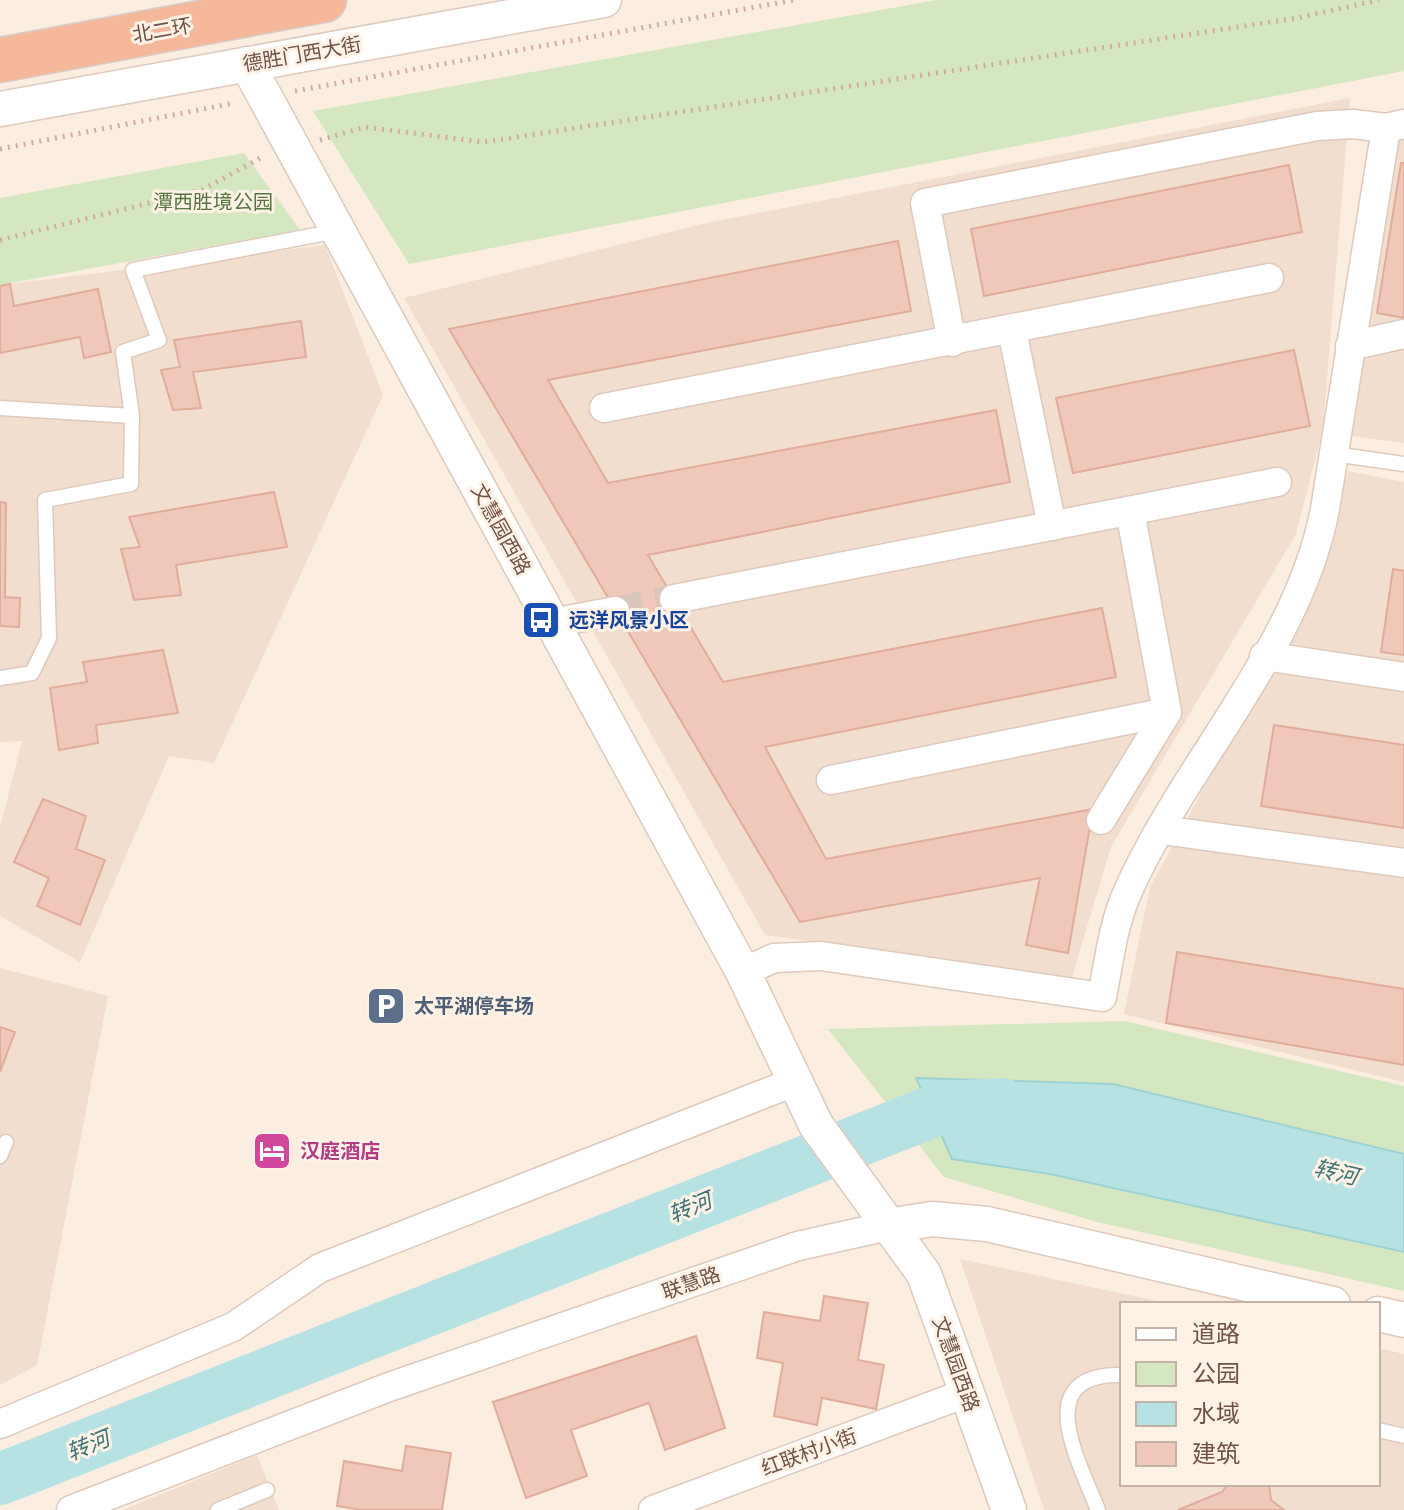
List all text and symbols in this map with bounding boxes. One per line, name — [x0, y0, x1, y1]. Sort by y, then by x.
street label: 北二环 — [130, 13, 193, 46]
street label: 德胜门西大街 — [241, 32, 363, 75]
park label: 潭西胜境公园 — [153, 190, 273, 213]
street label: 文慧园西路 — [467, 479, 536, 578]
bus stop icon: 远洋风景小区 — [520, 599, 562, 641]
place label: 远洋风景小区 — [569, 608, 689, 631]
parking icon: 太平湖停车场 — [365, 985, 407, 1027]
place label: 太平湖停车场 — [414, 994, 534, 1017]
hotel icon: 汉庭酒店 — [251, 1130, 293, 1172]
place label: 汉庭酒店 — [300, 1139, 380, 1162]
water label: 转河 — [1312, 1154, 1364, 1191]
water label: 转河 — [665, 1185, 719, 1227]
street label: 联慧路 — [659, 1262, 723, 1303]
legend — [1120, 1302, 1380, 1486]
street label: 文慧园西路 — [929, 1313, 984, 1415]
text: 道路 — [1192, 1320, 1240, 1347]
text: 公园 — [1192, 1360, 1240, 1387]
text: 水域 — [1192, 1400, 1240, 1427]
water label: 转河 — [63, 1423, 117, 1465]
street label: 红联村小街 — [758, 1424, 860, 1479]
text: 建筑 — [1192, 1440, 1240, 1467]

